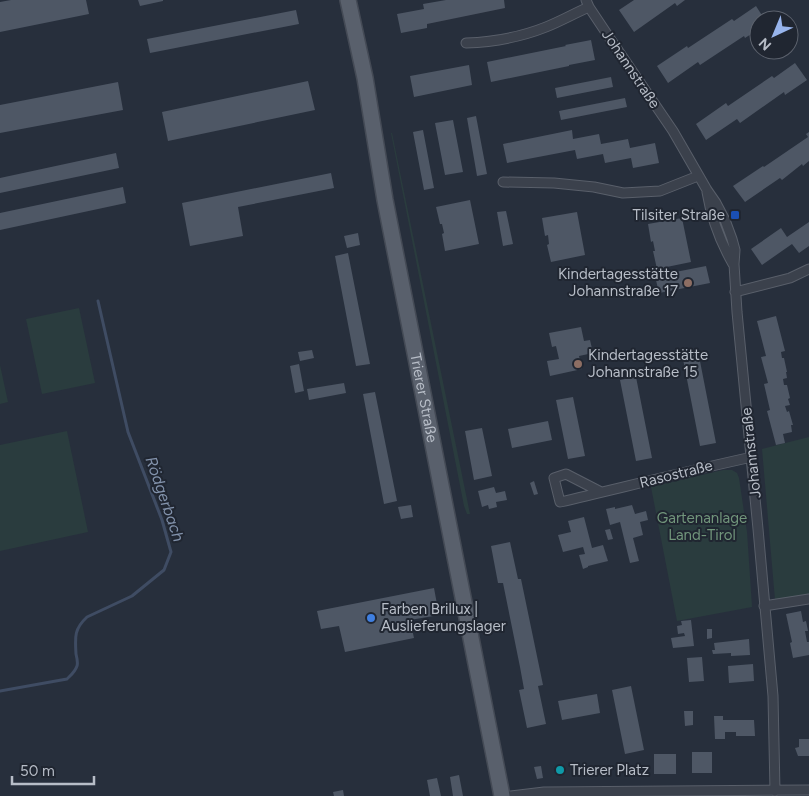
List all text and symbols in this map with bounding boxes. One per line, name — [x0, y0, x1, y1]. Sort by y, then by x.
north arrow — [749, 10, 799, 60]
street label: Johannstraße — [598, 26, 664, 112]
text: N — [756, 34, 775, 54]
place label: Tilsiter Straße — [633, 206, 725, 224]
marker: Tilsiter Straße — [729, 209, 741, 221]
place label: Kindertagesstätte Johannstraße 17 — [558, 265, 678, 300]
marker: Kindertagesstätte Johannstraße 17 — [682, 277, 694, 289]
place label: Kindertagesstätte Johannstraße 15 — [588, 346, 708, 381]
street label: Trierer Straße — [406, 352, 441, 444]
marker: Kindertagesstätte Johannstraße 15 — [572, 358, 584, 370]
street label: Johannstraße — [737, 407, 765, 499]
water label: Rödgerbach — [142, 454, 188, 544]
street label: Rasostraße — [638, 456, 714, 492]
park label: Gartenanlage Land-Tirol — [657, 509, 747, 544]
place label: Farben Brillux | Auslieferungslager — [381, 600, 506, 635]
marker: Farben Brillux | Auslieferungslager — [365, 612, 377, 624]
scale bar — [12, 754, 95, 786]
place label: Trierer Platz — [570, 761, 649, 779]
text: 50 m — [20, 762, 55, 780]
marker: Trierer Platz — [554, 764, 566, 776]

